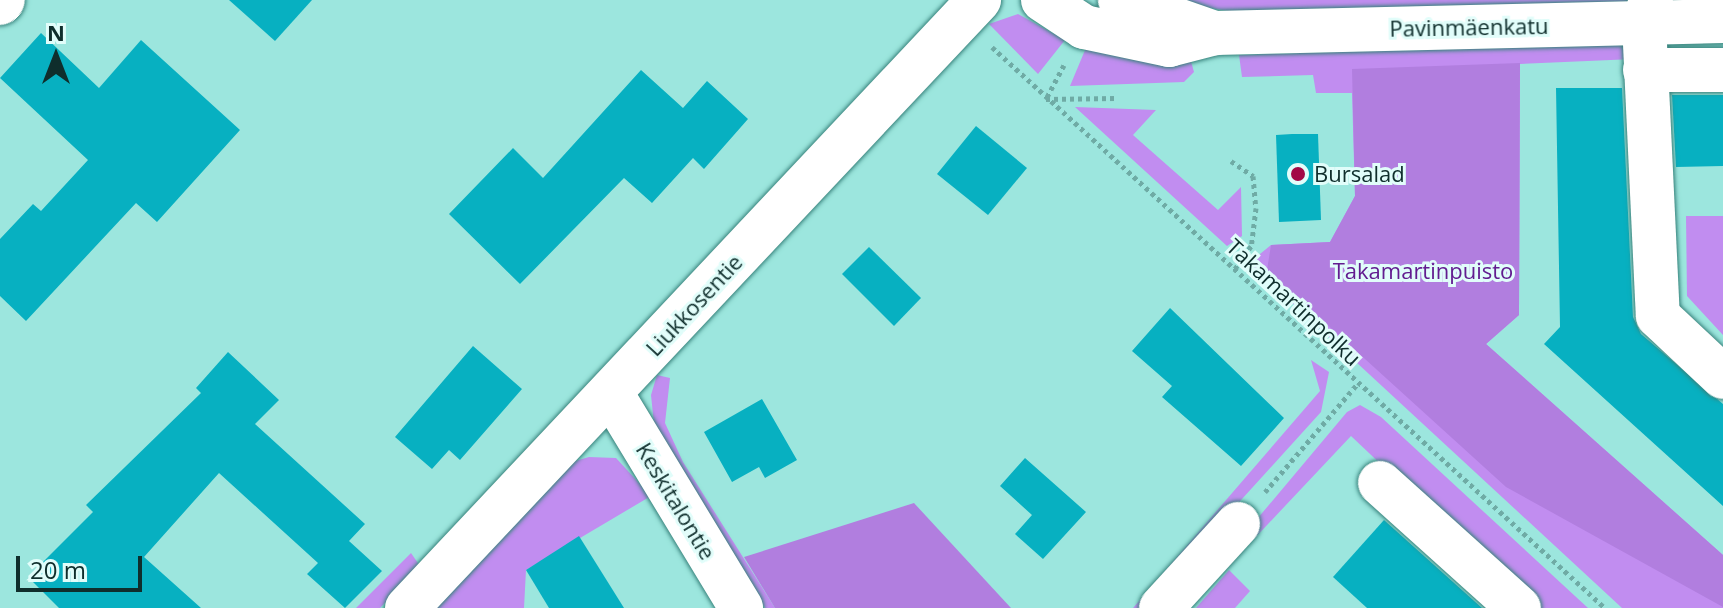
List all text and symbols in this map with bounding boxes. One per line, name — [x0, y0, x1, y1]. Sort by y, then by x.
street label: Pavinmäenkatu — [1389, 12, 1549, 42]
north arrow — [16, 16, 96, 96]
text: N — [47, 17, 65, 47]
place label: Bursalad — [1314, 161, 1405, 187]
marker: Bursalad — [1289, 165, 1307, 183]
street label: Takamartinpolku — [1221, 233, 1367, 371]
street label: Liukkosentie — [640, 249, 748, 361]
park label: Takamartinpuisto — [1333, 258, 1513, 284]
street label: Keskitalontie — [631, 438, 721, 564]
scale bar — [20, 540, 146, 590]
text: 20 m — [30, 553, 86, 586]

